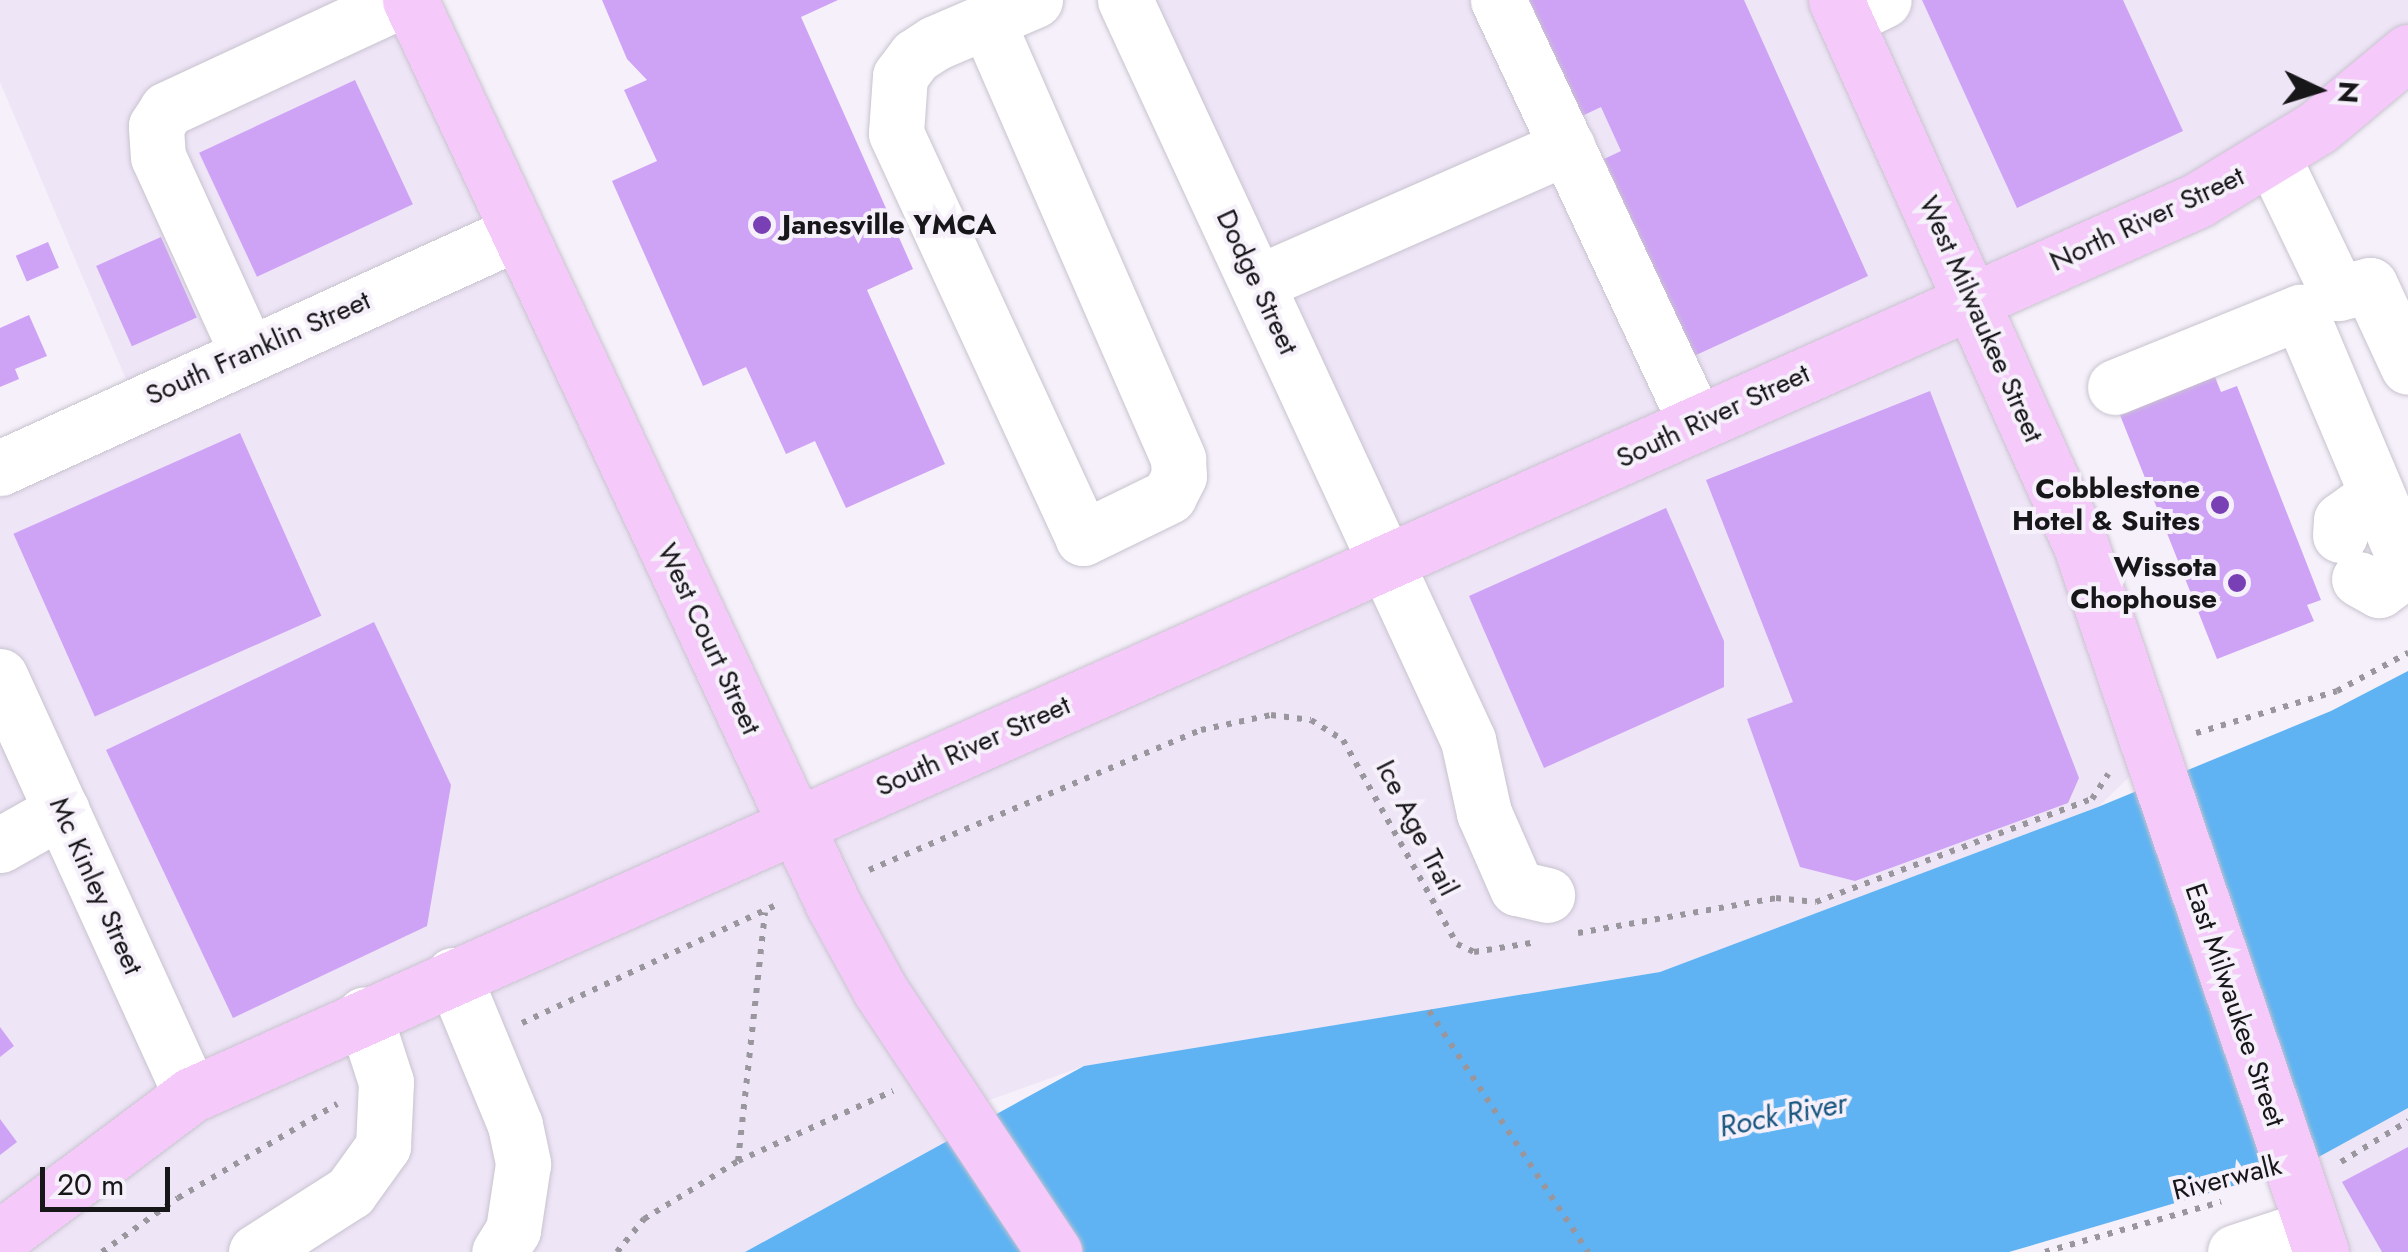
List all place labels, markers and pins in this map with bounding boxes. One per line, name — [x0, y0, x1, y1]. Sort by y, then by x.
place label: Janesville YMCA — [782, 208, 996, 242]
marker: Janesville YMCA — [751, 214, 773, 236]
place label: Cobblestone Hotel & Suites — [2012, 472, 2200, 538]
marker: Cobblestone Hotel & Suites — [2209, 494, 2231, 516]
place label: Wissota Chophouse — [2070, 550, 2217, 616]
marker: Wissota Chophouse — [2226, 572, 2248, 594]

